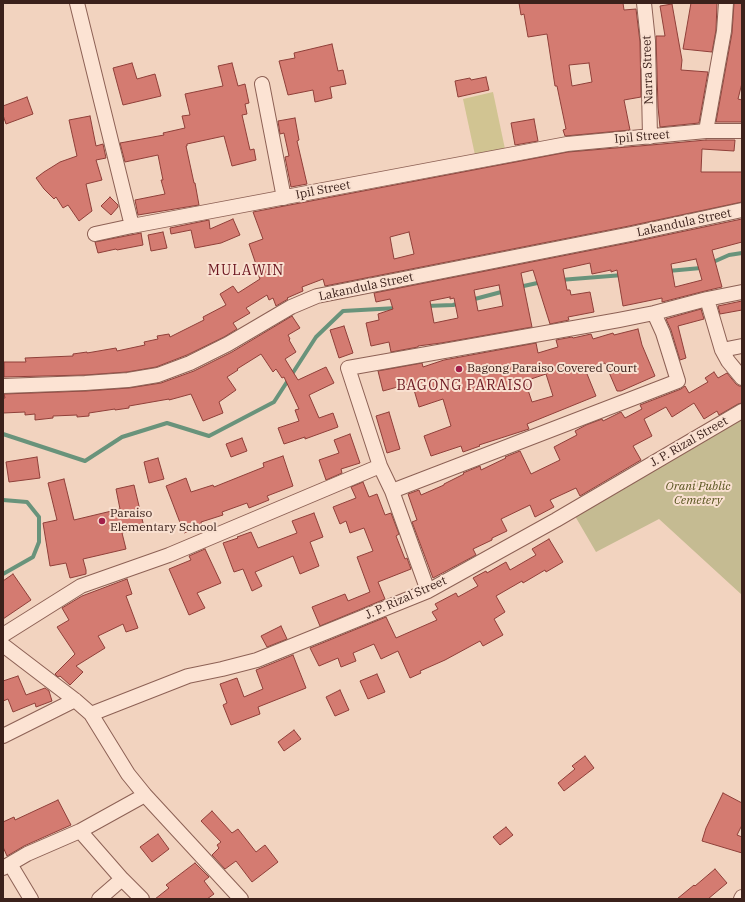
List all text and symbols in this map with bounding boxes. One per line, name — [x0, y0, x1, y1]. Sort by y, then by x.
street label: Narra Street — [640, 35, 656, 105]
street label: Ipil Street — [614, 127, 670, 147]
street label: Ipil Street — [294, 178, 352, 202]
street label: Lakandula Street — [635, 206, 733, 240]
district label: MULAWIN — [208, 263, 284, 279]
street label: Lakandula Street — [317, 270, 415, 304]
place label: Bagong Paraiso Covered Court — [467, 362, 637, 376]
marker: Bagong Paraiso Covered Court — [454, 364, 464, 374]
district label: BAGONG PARAISO — [397, 378, 533, 394]
street label: J. P. Rizal Street — [648, 414, 730, 470]
park label: Orani Public Cemetery — [666, 480, 730, 508]
place label: Paraiso Elementary School — [110, 507, 217, 535]
marker: Paraiso Elementary School — [97, 516, 107, 526]
street label: J. P. Rizal Street — [363, 574, 449, 622]

